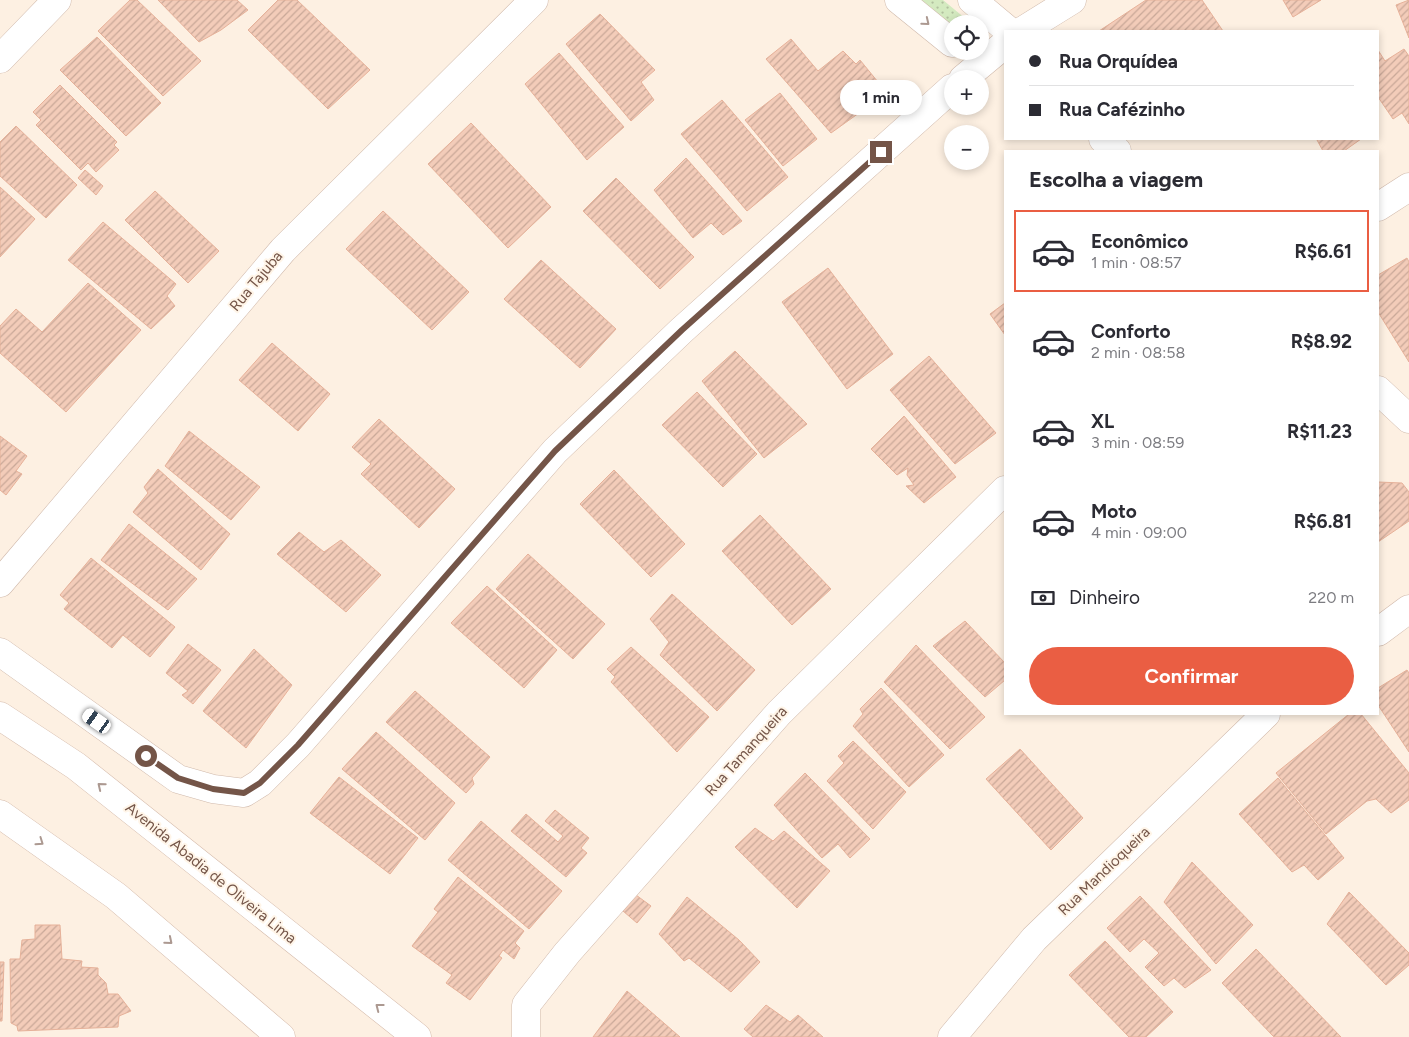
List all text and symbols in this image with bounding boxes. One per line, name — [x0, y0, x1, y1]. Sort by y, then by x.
map controls — [944, 15, 989, 170]
button: locate — [944, 15, 989, 60]
one-way arrow — [920, 16, 929, 24]
text: Rua Orquídea — [1059, 50, 1178, 73]
button: + — [944, 70, 989, 115]
callout: 1 min — [840, 80, 922, 114]
text: 1 min — [862, 88, 900, 107]
text: Rua Cafézinho — [1059, 98, 1185, 121]
button: − — [944, 125, 989, 170]
route end — [870, 141, 892, 163]
text: Escolha a viagem — [1029, 166, 1203, 193]
icon: car — [1031, 229, 1076, 274]
text: Econômico — [1091, 230, 1188, 253]
text: R$6.61 — [1294, 240, 1352, 263]
street label: Rua Tajuba — [226, 247, 286, 315]
text: 1 min · 08:57 — [1091, 253, 1182, 272]
icon: car — [1031, 319, 1076, 364]
text: Conforto — [1091, 320, 1171, 343]
text: R$8.92 — [1291, 330, 1352, 353]
text: 2 min · 08:58 — [1091, 343, 1185, 362]
icon: car — [1031, 409, 1076, 454]
text: XL — [1091, 410, 1114, 433]
text: R$11.23 — [1287, 420, 1352, 443]
text: 3 min · 08:59 — [1091, 433, 1184, 452]
icon: car — [1031, 499, 1076, 544]
text: Moto — [1091, 500, 1137, 523]
text: R$6.81 — [1294, 510, 1352, 533]
text: 4 min · 09:00 — [1091, 523, 1187, 542]
icon: cash — [1029, 584, 1057, 612]
text: Dinheiro — [1069, 586, 1140, 609]
text: 220 m — [1308, 588, 1354, 607]
button: Confirmar — [1029, 647, 1354, 705]
street label: Rua Tamanqueira — [701, 702, 791, 800]
car — [80, 706, 113, 736]
route start — [135, 745, 157, 767]
one-way arrow — [98, 783, 107, 791]
street label: Avenida Abadia de Oliveira Lima — [122, 798, 300, 948]
street label: Rua Mandioqueira — [1055, 823, 1153, 919]
one-way arrow — [34, 836, 44, 845]
one-way arrow — [163, 935, 172, 944]
one-way arrow — [376, 1004, 385, 1012]

